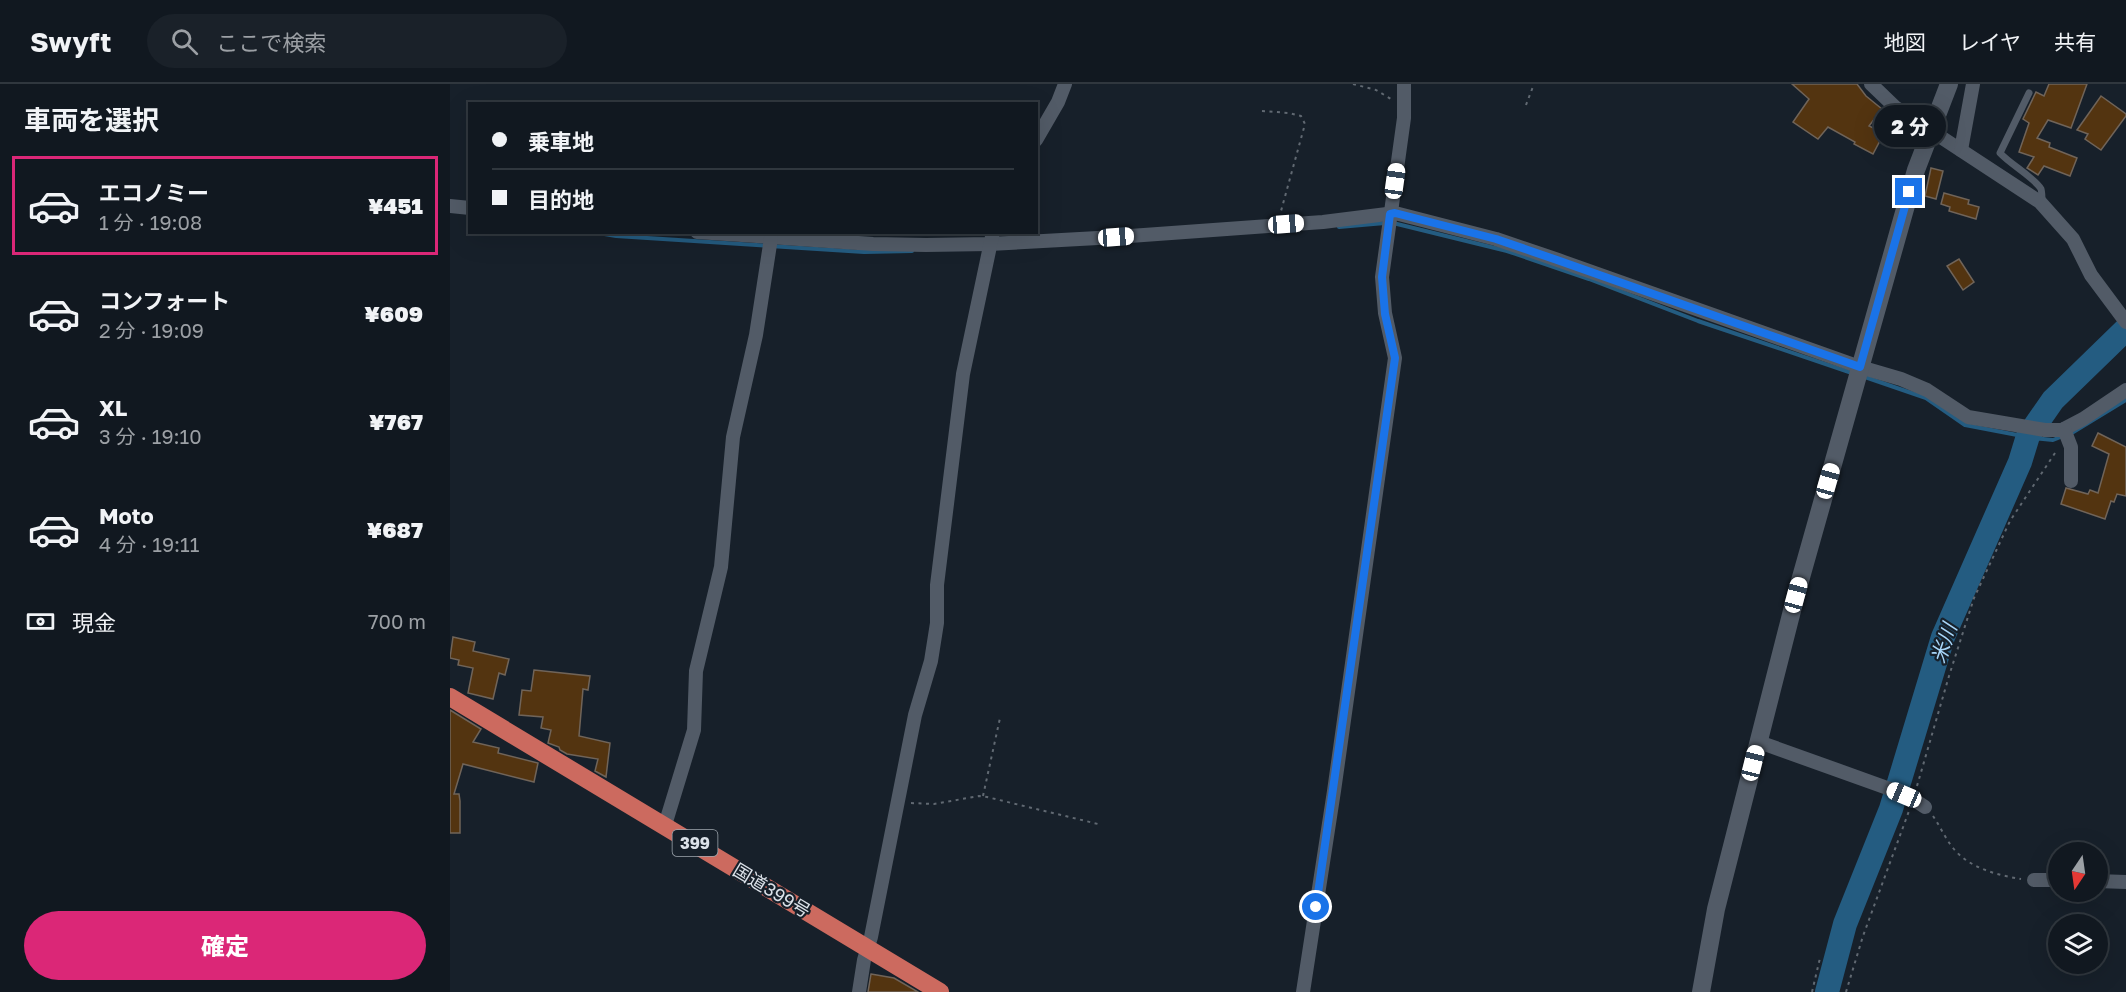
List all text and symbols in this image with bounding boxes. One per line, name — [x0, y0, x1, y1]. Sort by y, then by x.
search box — [147, 14, 567, 68]
text: Swyft — [30, 25, 111, 58]
icon: search — [168, 25, 201, 58]
text: ここで検索 — [216, 29, 326, 56]
text: 地図 — [1884, 29, 1926, 55]
text: レイヤ — [1959, 29, 2021, 55]
text: 共有 — [2054, 29, 2096, 55]
text: 車両を選択 — [24, 104, 159, 136]
callout: 2 分 — [1873, 105, 1945, 147]
text: 2 分 — [1891, 114, 1929, 138]
text: 乗車地 — [528, 128, 594, 155]
car — [1384, 162, 1406, 200]
route end — [1895, 178, 1922, 205]
icon: car — [27, 179, 81, 233]
text: エコノミー — [99, 179, 209, 206]
text: 目的地 — [528, 186, 594, 213]
text: ¥451 — [368, 192, 423, 219]
text: 1 分 · 19:08 — [99, 210, 202, 234]
car — [1267, 214, 1305, 234]
car — [1097, 227, 1135, 247]
icon: car — [27, 287, 81, 341]
text: コンフォート — [99, 287, 230, 314]
text: ¥609 — [364, 300, 423, 327]
text: 2 分 · 19:09 — [99, 318, 204, 342]
text: XL — [99, 394, 127, 421]
icon: car — [27, 395, 81, 449]
text: ¥767 — [369, 408, 423, 435]
text: 3 分 · 19:10 — [99, 424, 202, 448]
car — [1814, 461, 1842, 501]
text: Moto — [99, 502, 154, 529]
icon: car — [27, 503, 81, 557]
text: ¥687 — [367, 516, 423, 543]
text: 4 分 · 19:11 — [99, 532, 199, 556]
car — [1783, 575, 1809, 615]
icon: cash — [24, 605, 57, 638]
text: 現金 — [72, 609, 116, 636]
text: 700 m — [368, 609, 426, 633]
water label: 米川 — [1925, 618, 1962, 666]
car — [1740, 743, 1766, 783]
car — [1884, 780, 1924, 810]
road number: 399 — [672, 830, 718, 856]
north arrow — [2048, 842, 2108, 902]
map controls — [2048, 842, 2108, 974]
street label: 国道399号 — [729, 858, 815, 922]
route start — [1302, 893, 1329, 920]
button: 確定 — [24, 911, 426, 980]
button: layers — [2048, 914, 2108, 974]

